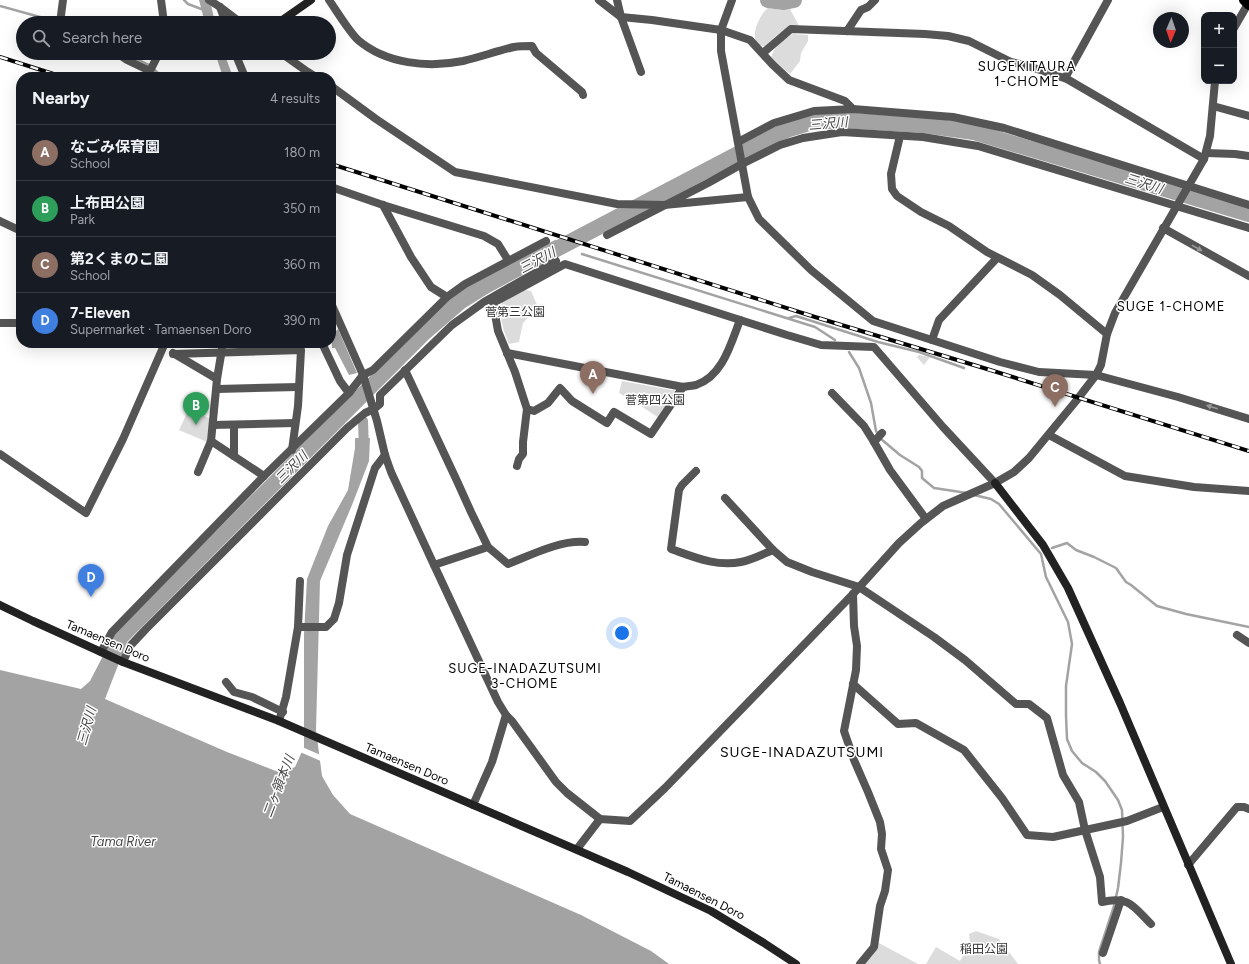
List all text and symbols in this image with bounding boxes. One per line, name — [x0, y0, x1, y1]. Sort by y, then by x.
north arrow — [1153, 12, 1189, 48]
map controls — [1201, 12, 1237, 84]
button: + — [1201, 12, 1237, 48]
search box — [16, 16, 336, 60]
icon: search — [30, 27, 52, 49]
text: Search here — [62, 29, 142, 47]
button: − — [1201, 48, 1237, 84]
district label: SUGEKITAURA 1-CHOME — [978, 59, 1076, 89]
text: Nearby — [32, 88, 90, 108]
text: 4 results — [270, 91, 320, 106]
water label: 三沢川 — [808, 114, 850, 133]
text: なごみ保育園 — [70, 138, 160, 156]
text: A — [40, 145, 50, 160]
text: 180 m — [284, 145, 320, 160]
text: School — [70, 156, 110, 171]
water label: 三沢川 — [1123, 171, 1167, 197]
text: 上布田公園 — [70, 194, 145, 212]
text: B — [41, 201, 49, 216]
text: 350 m — [283, 201, 320, 216]
text: Park — [70, 212, 95, 227]
water label: 三沢川 — [516, 244, 560, 276]
one-way arrow — [1192, 244, 1203, 251]
text: 第2くまのこ園 — [70, 250, 169, 268]
text: C — [40, 257, 50, 272]
text: 360 m — [283, 257, 320, 272]
text: School — [70, 268, 110, 283]
district label: SUGE 1-CHOME — [1117, 299, 1225, 314]
text: 7-Eleven — [70, 304, 130, 322]
park label: 菅第三公園 — [485, 305, 545, 319]
text: D — [40, 313, 50, 328]
text: 390 m — [283, 313, 320, 328]
text: Supermarket · Tamaensen Doro — [70, 322, 252, 337]
pin: A — [580, 361, 606, 394]
pin: C — [1042, 374, 1068, 407]
pin: B — [183, 392, 209, 425]
park label: 菅第四公園 — [625, 393, 685, 407]
one-way arrow — [1206, 404, 1218, 410]
water label: 三沢川 — [272, 447, 312, 486]
pin: D — [78, 564, 104, 597]
street label: Tamaensen Doro — [64, 617, 152, 665]
your location — [612, 623, 632, 643]
district label: SUGE-INADAZUTSUMI 3-CHOME — [448, 661, 602, 691]
water label: 三沢川 — [74, 703, 100, 747]
street label: Tamaensen Doro — [363, 740, 451, 788]
district label: SUGE-INADAZUTSUMI — [720, 744, 884, 761]
water label: 二ヶ領本川 — [260, 751, 298, 819]
water label: Tama River — [90, 834, 156, 849]
street label: Tamaensen Doro — [661, 869, 747, 923]
park label: 稲田公園 — [960, 942, 1008, 956]

